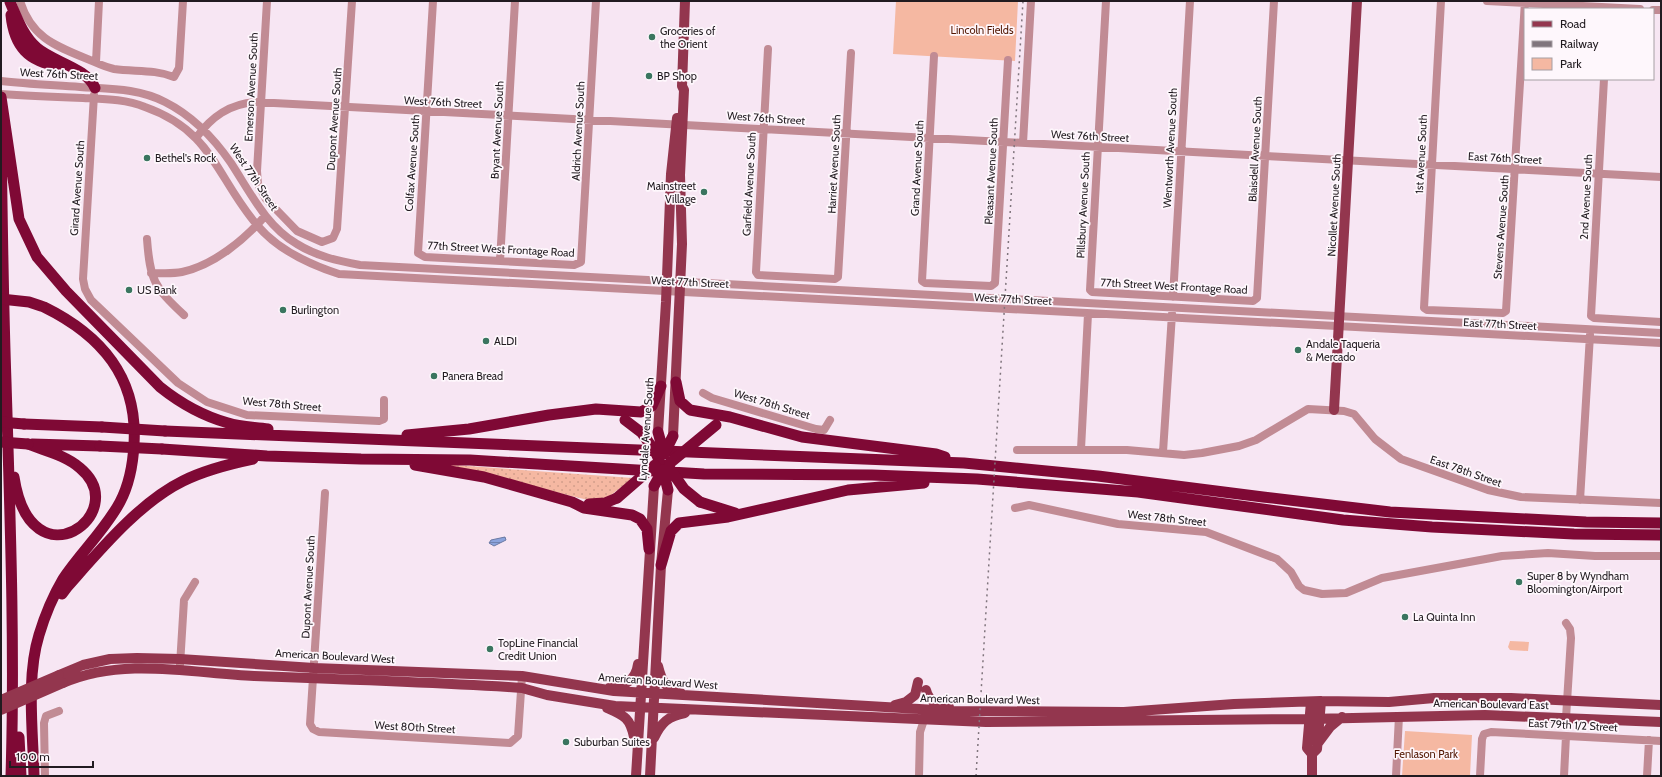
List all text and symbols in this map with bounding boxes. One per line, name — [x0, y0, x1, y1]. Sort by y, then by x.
legend — [1524, 8, 1654, 80]
text: Road — [1560, 16, 1586, 31]
park label: Lincoln Fields — [950, 23, 1014, 37]
place label: Groceries of the Orient — [660, 24, 716, 51]
street label: Emerson Avenue South — [241, 32, 261, 142]
marker: Groceries of the Orient — [647, 32, 657, 42]
text: Railway — [1560, 36, 1598, 51]
text: Park — [1560, 56, 1582, 71]
street label: West 76th Street — [20, 65, 99, 83]
street label: Dupont Avenue South — [323, 67, 345, 171]
place label: BP Shop — [657, 69, 697, 83]
marker: BP Shop — [644, 71, 654, 81]
street label: Bryant Avenue South — [487, 81, 507, 179]
street label: Aldrich Avenue South — [568, 81, 588, 181]
street label: Wentworth Avenue South — [1160, 88, 1180, 208]
street label: West 76th Street — [404, 93, 483, 111]
street label: Blaisdell Avenue South — [1245, 96, 1265, 202]
street label: West 76th Street — [726, 108, 806, 128]
street label: Colfax Avenue South — [402, 114, 422, 212]
street label: Harriet Avenue South — [824, 114, 844, 214]
street label: 1st Avenue South — [1412, 114, 1430, 194]
street label: Pleasant Avenue South — [981, 117, 1001, 225]
street label: Grand Avenue South — [907, 120, 927, 216]
street label: West 76th Street — [1051, 127, 1130, 145]
street label: Garfield Avenue South — [739, 132, 759, 236]
street label: Girard Avenue South — [67, 140, 87, 236]
street label: West 77th Street — [226, 141, 282, 213]
street label: East 76th Street — [1468, 149, 1543, 167]
place label: Bethel's Rock — [155, 151, 216, 165]
street label: Pillsbury Avenue South — [1073, 151, 1093, 259]
marker: Bethel's Rock — [142, 153, 152, 163]
street label: Nicollet Avenue South — [1324, 153, 1344, 257]
street label: 2nd Avenue South — [1577, 154, 1595, 240]
street label: Stevens Avenue South — [1490, 174, 1512, 280]
place label: Mainstreet Village — [647, 179, 696, 206]
marker: Mainstreet Village — [699, 187, 709, 197]
street label: 77th Street West Frontage Road — [427, 238, 575, 260]
street label: West 77th Street — [651, 273, 730, 291]
street label: 77th Street West Frontage Road — [1100, 275, 1248, 297]
place label: US Bank — [137, 283, 177, 297]
marker: US Bank — [124, 285, 134, 295]
street label: West 77th Street — [974, 290, 1053, 308]
place label: Burlington — [291, 303, 339, 317]
marker: Burlington — [278, 305, 288, 315]
street label: East 77th Street — [1463, 315, 1537, 333]
place label: ALDI — [494, 334, 517, 348]
marker: ALDI — [481, 336, 491, 346]
place label: Andale Taqueria & Mercado — [1306, 337, 1381, 364]
marker: Andale Taqueria & Mercado — [1293, 345, 1303, 355]
place label: Panera Bread — [442, 369, 503, 383]
marker: Panera Bread — [429, 371, 439, 381]
street label: Lyndale Avenue South — [635, 377, 657, 481]
street label: West 78th Street — [732, 386, 812, 422]
street label: West 78th Street — [242, 394, 322, 414]
street label: East 78th Street — [1428, 452, 1504, 490]
street label: West 78th Street — [1127, 507, 1207, 529]
street label: Dupont Avenue South — [298, 535, 318, 639]
place label: Super 8 by Wyndham Bloomington/Airport — [1527, 569, 1629, 596]
marker: Super 8 by Wyndham Bloomington/Airport — [1514, 577, 1524, 587]
place label: La Quinta Inn — [1413, 610, 1475, 624]
marker: La Quinta Inn — [1400, 612, 1410, 622]
place label: TopLine Financial Credit Union — [498, 636, 578, 663]
marker: TopLine Financial Credit Union — [485, 644, 495, 654]
street label: American Boulevard West — [275, 646, 395, 666]
street label: American Boulevard West — [598, 670, 718, 692]
street label: American Boulevard West — [920, 691, 1040, 707]
street label: American Boulevard East — [1433, 696, 1549, 712]
street label: East 79th 1/2 Street — [1528, 716, 1618, 734]
street label: West 80th Street — [374, 718, 456, 736]
place label: Suburban Suites — [574, 735, 650, 749]
marker: Suburban Suites — [561, 737, 571, 747]
scale bar — [10, 743, 93, 769]
park label: Fenlason Park — [1394, 747, 1458, 761]
text: 100 m — [16, 749, 50, 764]

